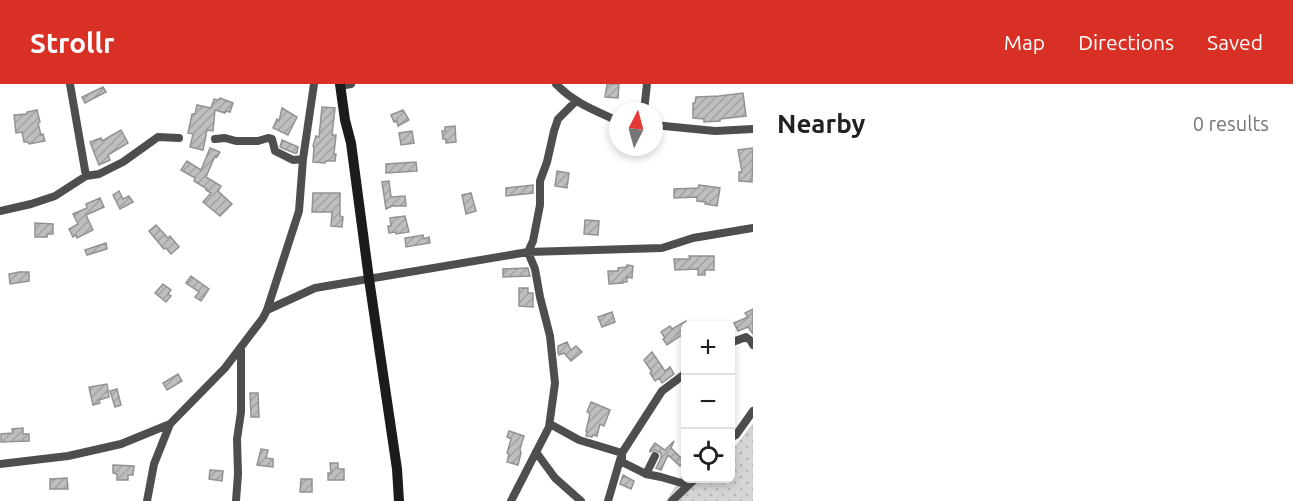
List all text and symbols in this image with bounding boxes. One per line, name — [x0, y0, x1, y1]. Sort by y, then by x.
text: Strollr — [30, 27, 115, 58]
text: Map — [1004, 30, 1045, 54]
text: Directions — [1078, 30, 1174, 54]
text: Saved — [1207, 30, 1263, 54]
north arrow — [609, 102, 663, 156]
text: Nearby — [777, 109, 865, 138]
text: 0 results — [1193, 112, 1269, 135]
map controls — [681, 321, 735, 483]
button: + — [681, 321, 735, 375]
button: − — [681, 375, 735, 429]
button: locate — [681, 429, 735, 483]

